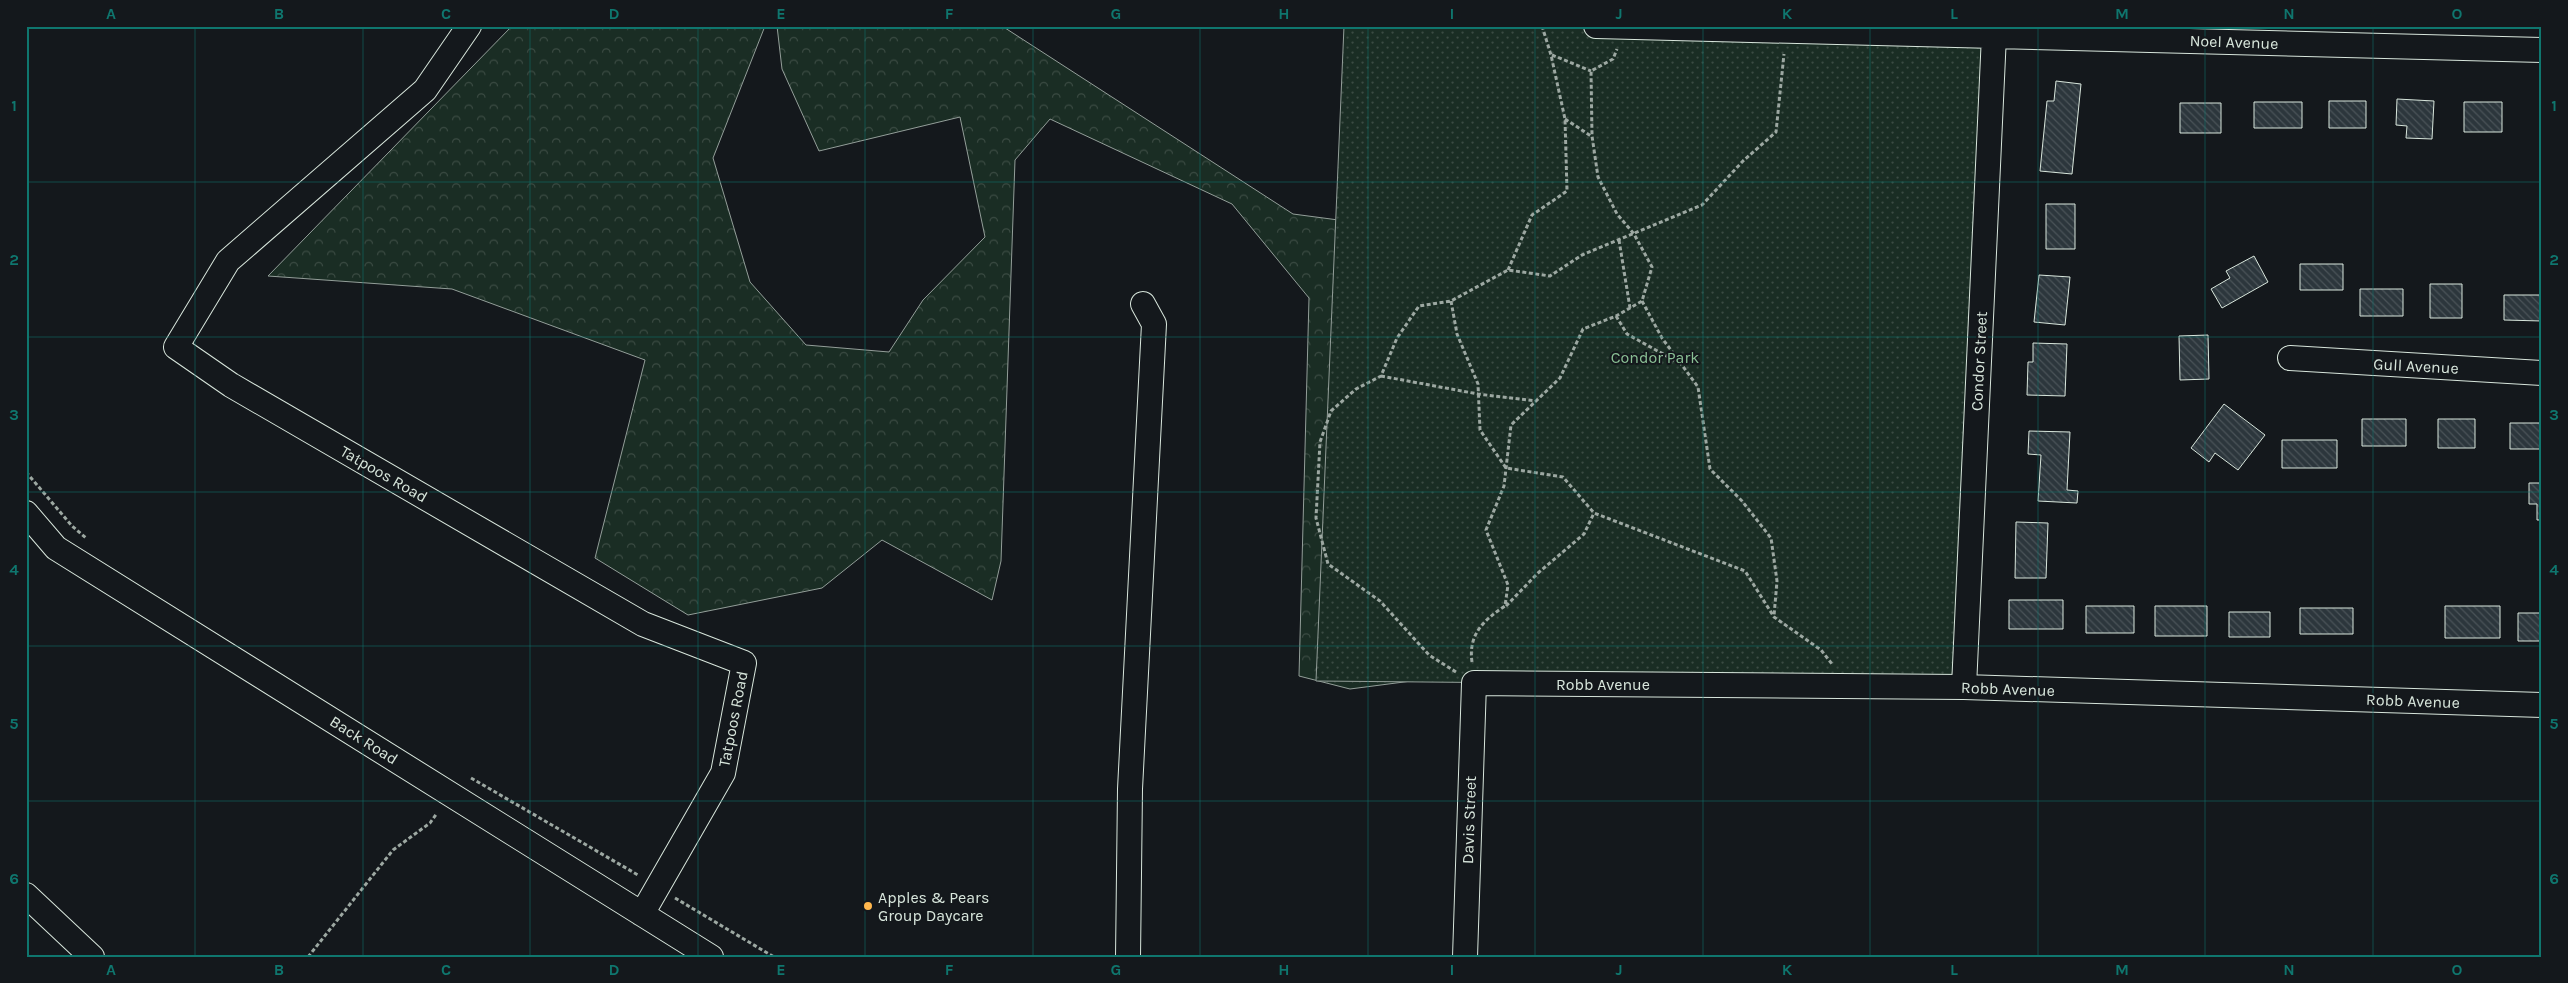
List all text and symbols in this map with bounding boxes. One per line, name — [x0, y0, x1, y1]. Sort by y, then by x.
text: A — [106, 4, 116, 23]
text: B — [274, 4, 284, 23]
text: C — [441, 4, 451, 23]
text: D — [609, 4, 620, 23]
text: E — [776, 4, 786, 23]
text: F — [945, 4, 954, 23]
text: G — [1111, 4, 1121, 23]
text: H — [1278, 4, 1290, 23]
text: I — [1450, 4, 1454, 23]
text: J — [1615, 4, 1623, 23]
text: K — [1782, 4, 1793, 23]
text: L — [1950, 4, 1958, 23]
text: M — [2115, 4, 2129, 23]
text: N — [2283, 4, 2295, 23]
text: O — [2452, 4, 2463, 23]
street label: Noel Avenue — [2189, 31, 2279, 53]
text: 1 — [11, 96, 17, 115]
text: 1 — [2551, 96, 2557, 115]
text: 2 — [9, 250, 19, 269]
text: 2 — [2549, 250, 2559, 269]
street label: Condor Street — [1967, 311, 1991, 411]
park label: Condor Park — [1611, 348, 1699, 367]
street label: Gull Avenue — [2373, 354, 2459, 378]
text: 3 — [9, 405, 19, 424]
text: 3 — [2549, 405, 2559, 424]
street label: Tatpoos Road — [337, 441, 431, 507]
text: 4 — [9, 560, 19, 579]
text: 4 — [2549, 560, 2559, 579]
street label: Tatpoos Road — [714, 669, 752, 769]
street label: Robb Avenue — [1556, 675, 1650, 694]
street label: Robb Avenue — [1961, 678, 2055, 700]
street label: Robb Avenue — [2366, 690, 2460, 712]
street label: Back Road — [326, 712, 402, 768]
text: 5 — [9, 714, 19, 733]
text: 5 — [2549, 714, 2559, 733]
street label: Davis Street — [1458, 776, 1480, 864]
text: 6 — [9, 869, 19, 888]
text: 6 — [2549, 869, 2559, 888]
place label: Apples & Pears Group Daycare — [878, 888, 989, 925]
marker: Apples & Pears Group Daycare — [862, 900, 874, 912]
text: A — [106, 960, 116, 979]
text: B — [274, 960, 284, 979]
text: C — [441, 960, 451, 979]
text: D — [609, 960, 620, 979]
text: E — [776, 960, 786, 979]
text: F — [945, 960, 954, 979]
text: G — [1111, 960, 1121, 979]
text: H — [1278, 960, 1290, 979]
text: I — [1450, 960, 1454, 979]
text: J — [1615, 960, 1623, 979]
text: K — [1782, 960, 1793, 979]
text: L — [1950, 960, 1958, 979]
text: M — [2115, 960, 2129, 979]
text: N — [2283, 960, 2295, 979]
text: O — [2452, 960, 2463, 979]

